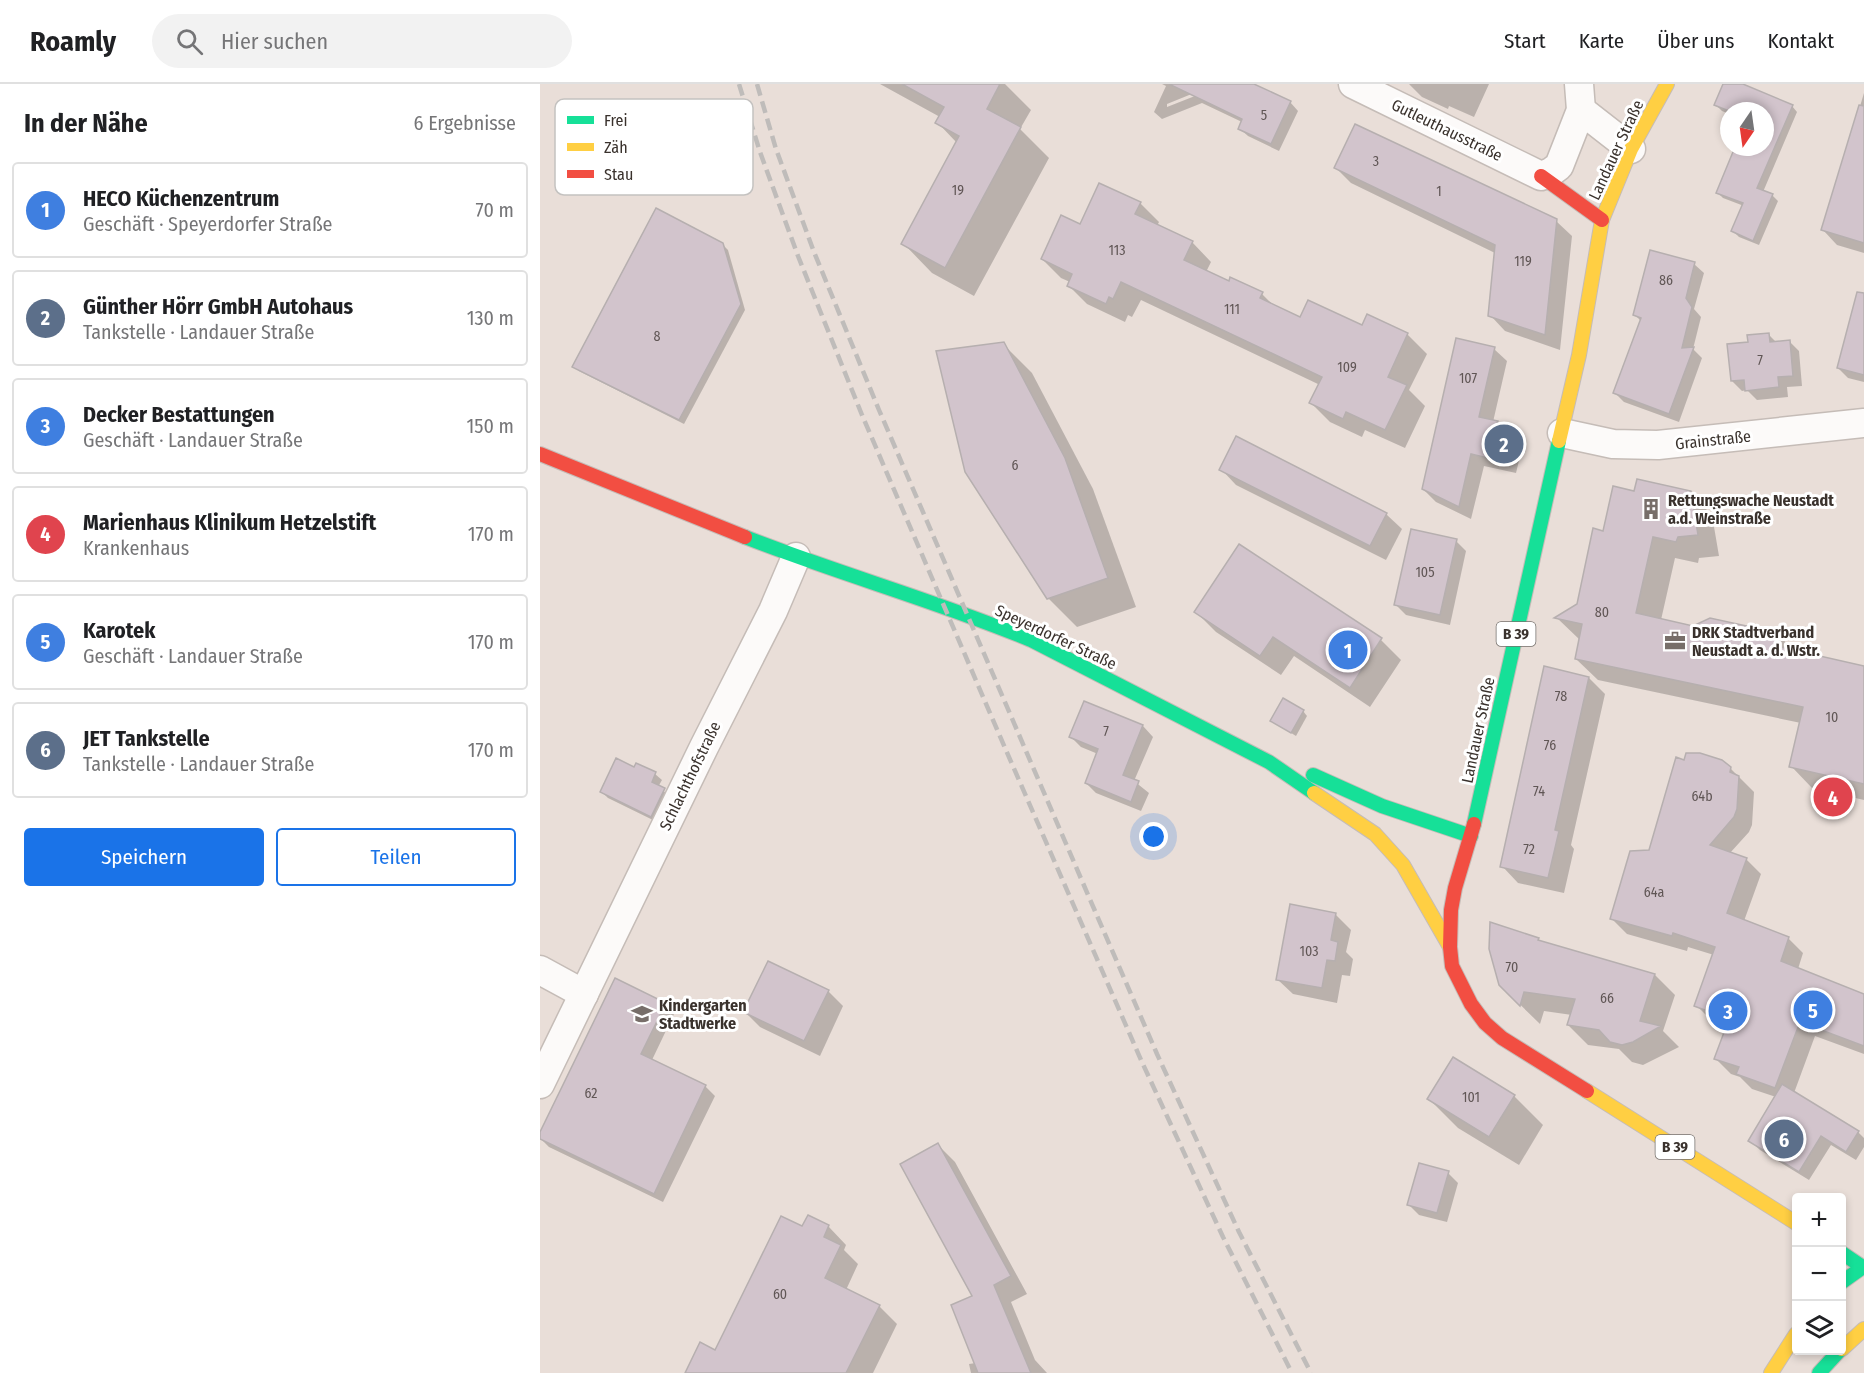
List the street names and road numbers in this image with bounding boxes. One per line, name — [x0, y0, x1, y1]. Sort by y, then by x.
street label: Gutleuthausstraße — [1388, 95, 1506, 165]
street label: Landauer Straße — [1585, 97, 1647, 203]
street label: Grainstraße — [1674, 427, 1752, 453]
street label: Speyerdorfer Straße — [992, 601, 1120, 673]
road number: B 39 — [1496, 622, 1536, 646]
street label: Landauer Straße — [1457, 675, 1499, 785]
street label: Schlachthofstraße — [655, 718, 725, 834]
road number: B 39 — [1656, 1135, 1694, 1159]

